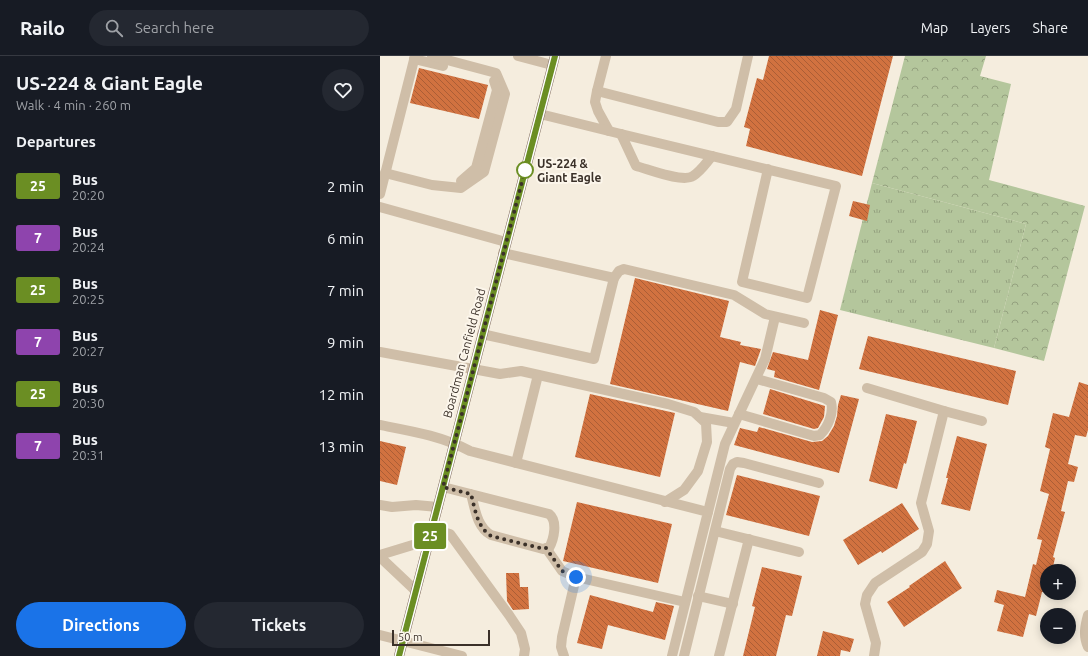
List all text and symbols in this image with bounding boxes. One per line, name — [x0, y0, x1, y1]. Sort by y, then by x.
search box — [89, 10, 369, 46]
text: Railo — [20, 17, 65, 39]
icon: search — [103, 17, 125, 39]
text: Search here — [135, 19, 214, 36]
text: Map — [921, 20, 948, 36]
text: Layers — [970, 20, 1010, 36]
text: Share — [1032, 20, 1068, 36]
button: heart — [322, 69, 364, 111]
text: US-224 & Giant Eagle — [16, 72, 203, 94]
text: Walk · 4 min · 260 m — [16, 98, 131, 112]
text: Departures — [16, 133, 96, 150]
place label: US-224 & Giant Eagle — [537, 157, 601, 184]
marker: US-224 & Giant Eagle — [516, 161, 534, 179]
text: Bus — [72, 171, 98, 188]
text: 25 — [30, 178, 46, 194]
text: 2 min — [327, 178, 364, 195]
text: 20:20 — [72, 188, 105, 202]
text: Bus — [72, 223, 98, 240]
text: 7 — [34, 230, 42, 246]
text: 6 min — [327, 230, 364, 247]
text: 20:24 — [72, 240, 105, 254]
text: Bus — [72, 275, 98, 292]
text: 25 — [30, 282, 46, 298]
text: 7 min — [327, 282, 364, 299]
street label: Boardman Canfield Road — [440, 287, 488, 419]
text: 20:25 — [72, 292, 105, 306]
text: Bus — [72, 327, 98, 344]
text: 7 — [34, 334, 42, 350]
text: 9 min — [327, 334, 364, 351]
text: 20:27 — [72, 344, 105, 358]
text: Bus — [72, 379, 98, 396]
text: 25 — [30, 386, 46, 402]
text: 12 min — [318, 386, 364, 403]
text: 20:30 — [72, 396, 105, 410]
text: Bus — [72, 431, 98, 448]
text: 7 — [34, 438, 42, 454]
text: 13 min — [318, 438, 364, 455]
text: 20:31 — [72, 448, 105, 462]
line badge: 25 — [412, 523, 448, 549]
text: 25 — [422, 528, 438, 544]
map controls — [1040, 564, 1076, 644]
button: + — [1040, 564, 1076, 600]
your location — [566, 567, 586, 587]
button: Directions — [16, 602, 186, 648]
button: Tickets — [194, 602, 364, 648]
button: − — [1040, 608, 1076, 644]
scale bar — [392, 628, 490, 647]
text: 50 m — [398, 631, 422, 643]

